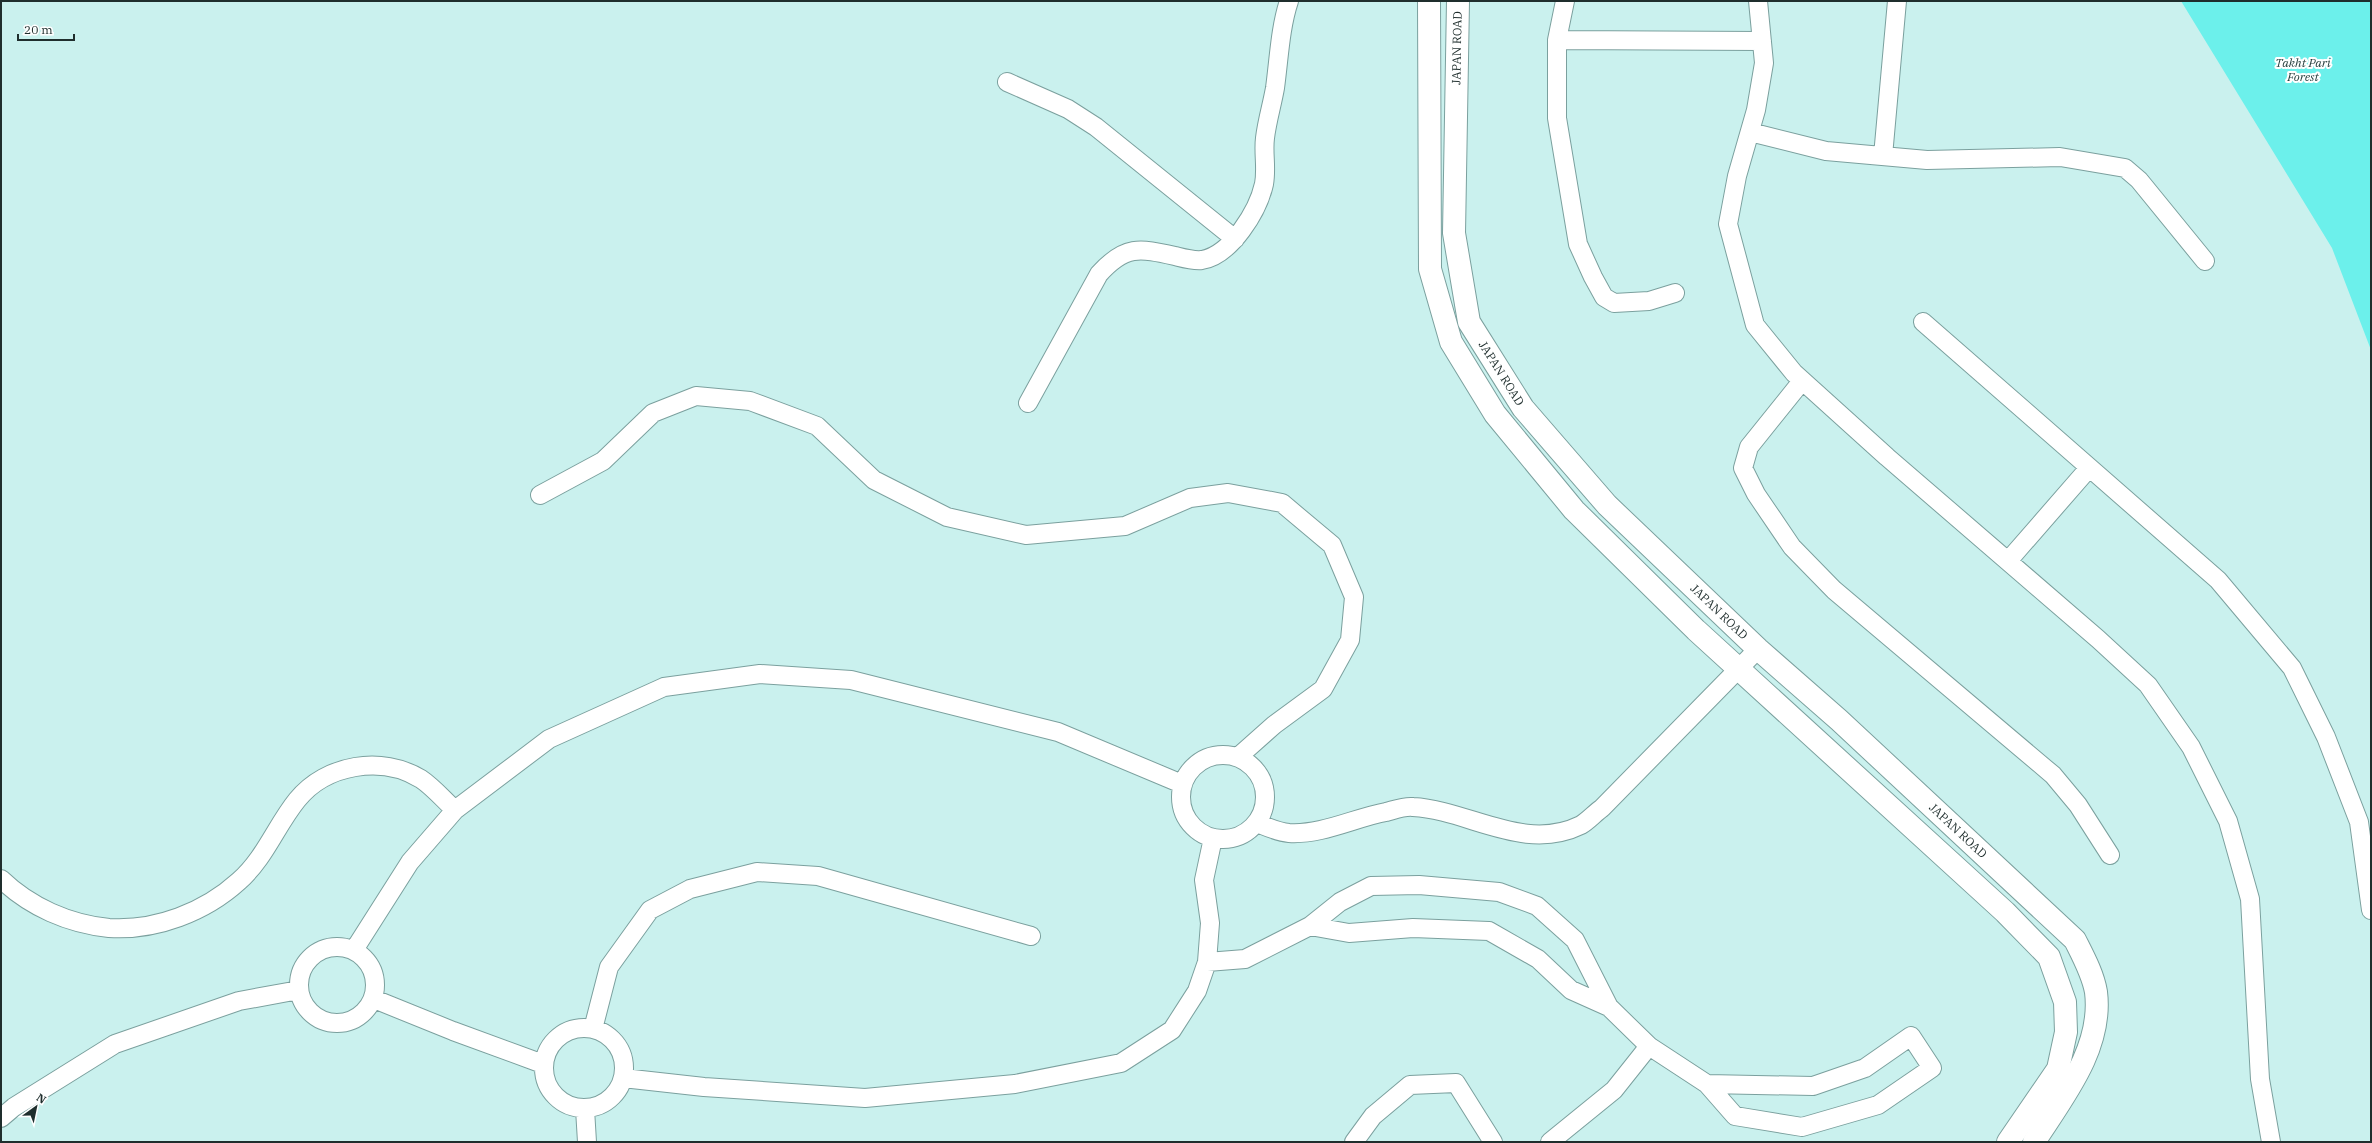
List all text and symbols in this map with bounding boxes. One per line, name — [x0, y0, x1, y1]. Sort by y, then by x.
street label: JAPAN ROAD — [1448, 11, 1465, 85]
scale bar — [18, 16, 74, 42]
text: 20 m — [24, 22, 53, 37]
park label: Takht Pari Forest — [2275, 55, 2331, 84]
street label: JAPAN ROAD — [1476, 338, 1528, 408]
street label: JAPAN ROAD — [1688, 581, 1751, 642]
street label: JAPAN ROAD — [1926, 800, 1990, 861]
north arrow — [16, 1087, 56, 1127]
text: N — [34, 1090, 49, 1107]

